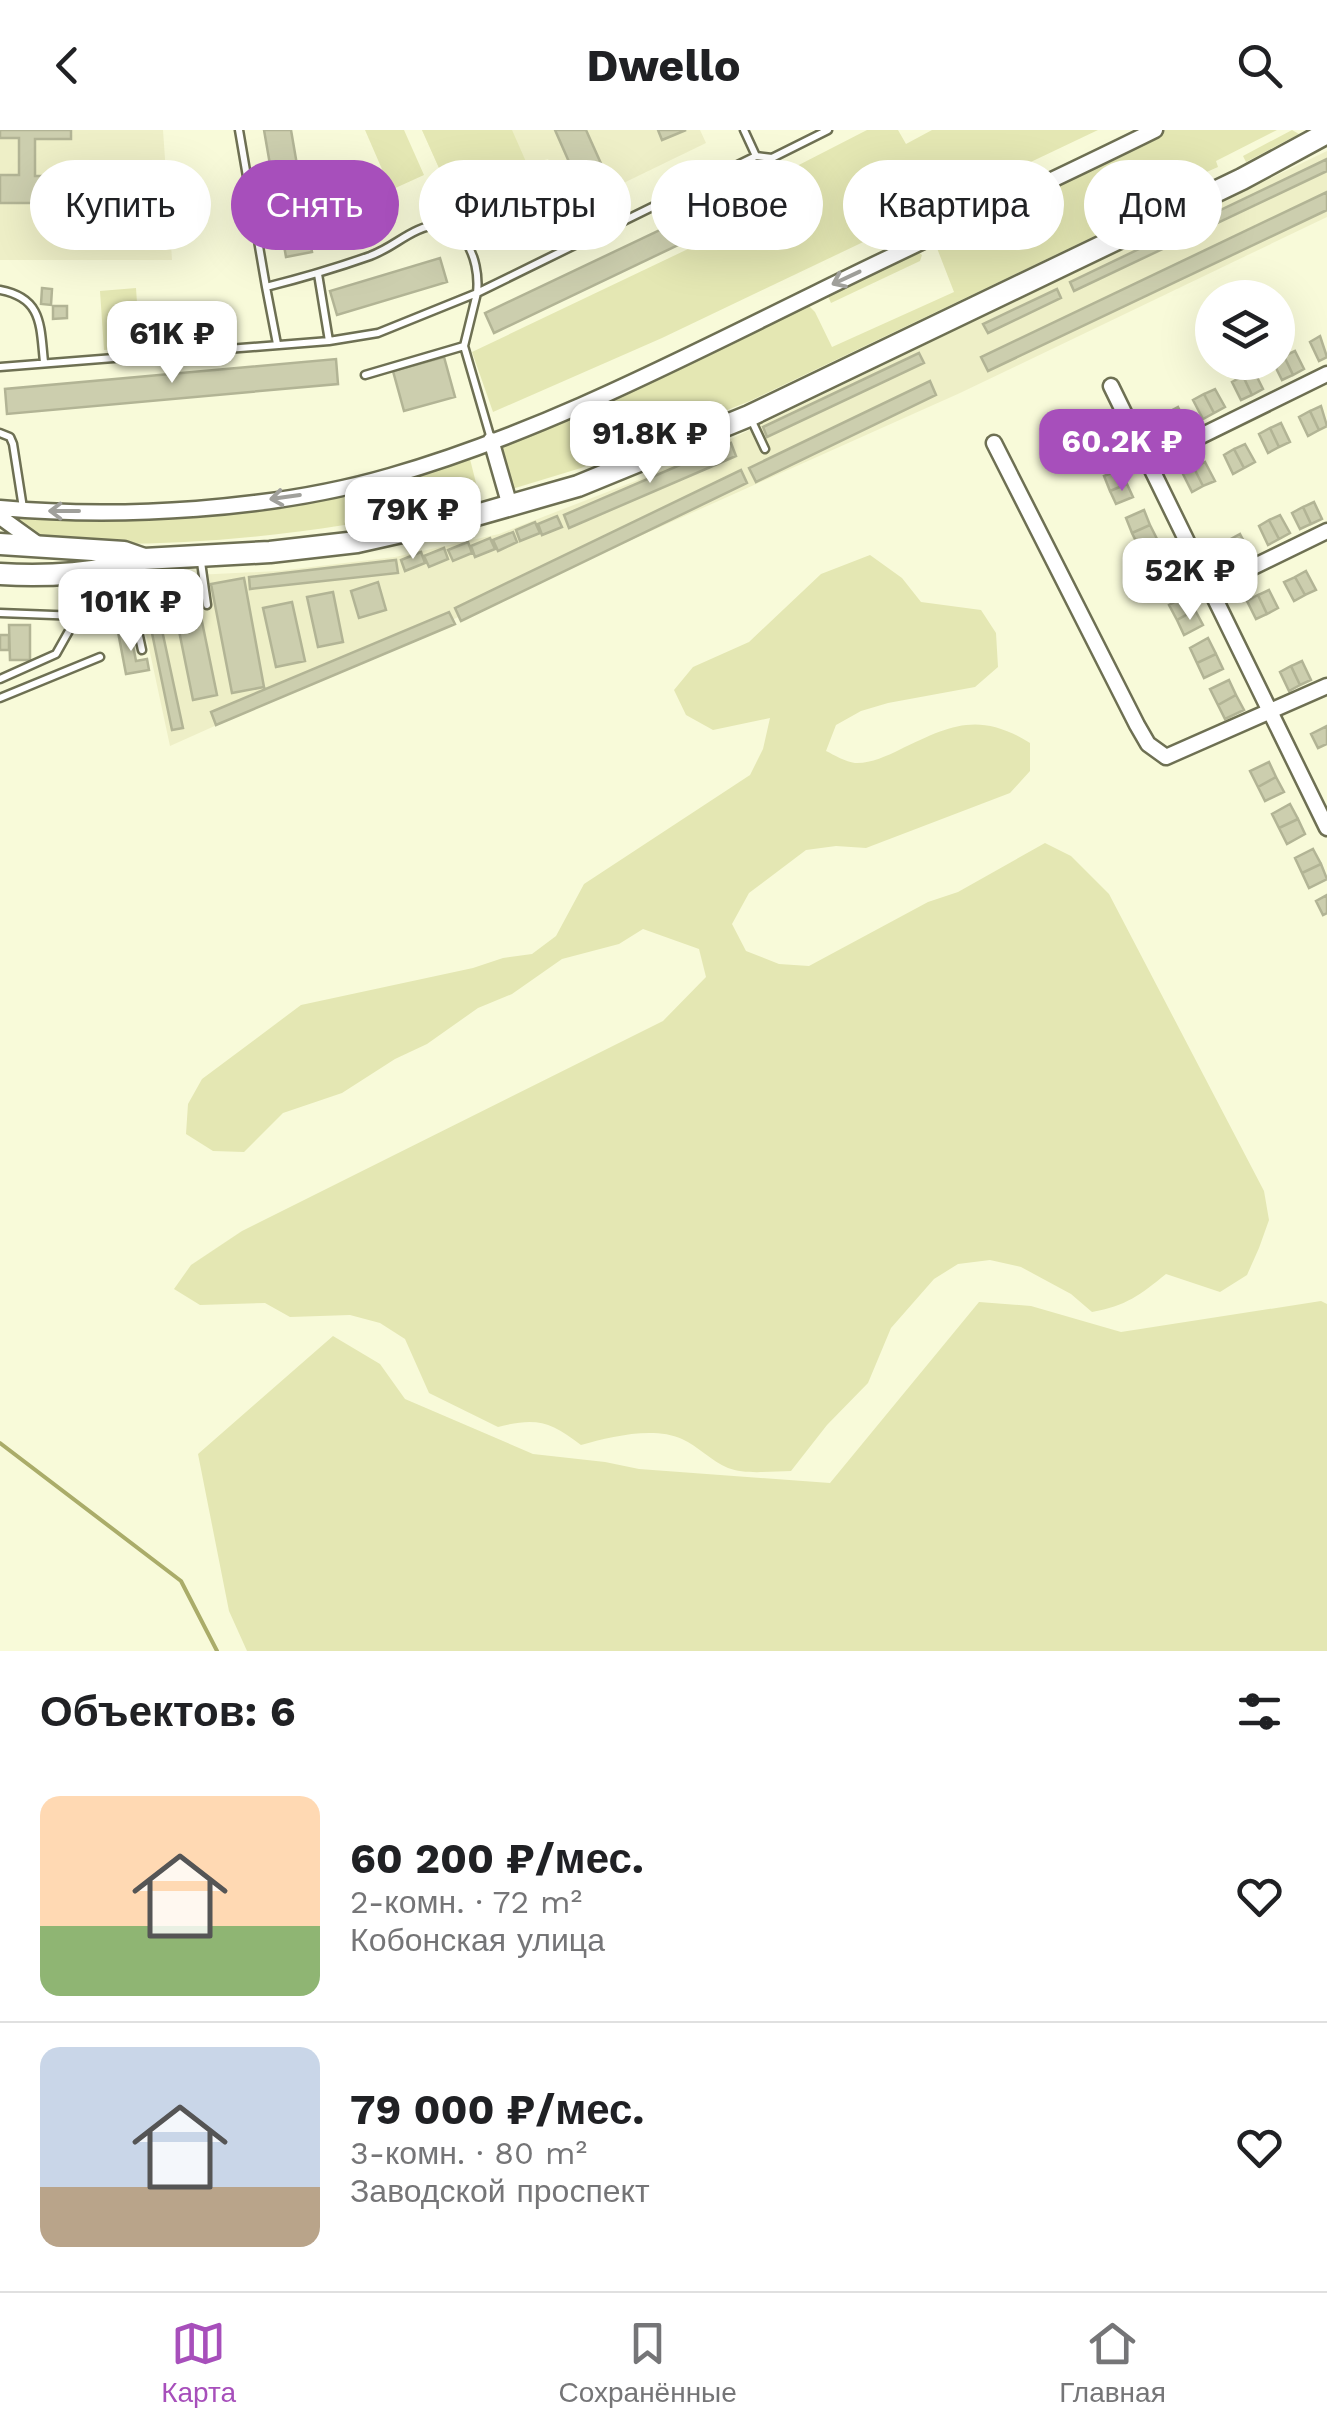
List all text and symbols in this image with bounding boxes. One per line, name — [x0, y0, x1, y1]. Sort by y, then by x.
icon: back — [40, 38, 95, 93]
icon: search — [1232, 38, 1287, 93]
text: Dwello — [586, 39, 741, 92]
chip: Купить — [30, 160, 211, 250]
chip: Снять — [231, 160, 399, 250]
chip: Фильтры — [419, 160, 631, 250]
chip: Новое — [651, 160, 823, 250]
chip: Квартира — [843, 160, 1064, 250]
chip: Дом — [1084, 160, 1222, 250]
one-way arrow — [832, 270, 862, 289]
map controls — [1195, 280, 1295, 380]
button: layers — [1195, 280, 1295, 380]
pin: 61K ₽ — [102, 301, 242, 386]
text: 61K ₽ — [129, 314, 215, 352]
pin: 91.8K ₽ — [558, 401, 742, 486]
pin: 60.2K ₽ — [1030, 409, 1214, 494]
text: 91.8K ₽ — [592, 414, 708, 452]
text: 60.2K ₽ — [1061, 422, 1183, 460]
pin: 79K ₽ — [343, 477, 483, 562]
one-way arrow — [269, 488, 301, 507]
text: 79K ₽ — [367, 490, 459, 528]
one-way arrow — [48, 502, 80, 520]
pin: 52K ₽ — [1120, 538, 1260, 623]
text: 52K ₽ — [1145, 551, 1235, 589]
pin: 101K ₽ — [50, 569, 212, 654]
text: 101K ₽ — [80, 582, 182, 620]
icon: filters — [1232, 1684, 1287, 1739]
text: Объектов: 6 — [40, 1687, 296, 1736]
text: 60 200 ₽/мес. — [350, 1834, 644, 1883]
icon: home — [120, 1836, 240, 1956]
icon: heart — [1232, 1869, 1287, 1924]
text: 2-комн. · 72 m² — [350, 1883, 582, 1921]
text: Кобонская улица — [350, 1921, 605, 1959]
text: 79 000 ₽/мес. — [350, 2085, 645, 2134]
icon: home — [120, 2087, 240, 2207]
icon: heart — [1232, 2120, 1287, 2175]
text: 3-комн. · 80 m² — [350, 2134, 587, 2172]
text: Заводской проспект — [350, 2172, 650, 2210]
tab: Карта — [161, 2316, 236, 2409]
tab: Сохранённые — [559, 2316, 737, 2409]
tab: Главная — [1059, 2316, 1166, 2409]

